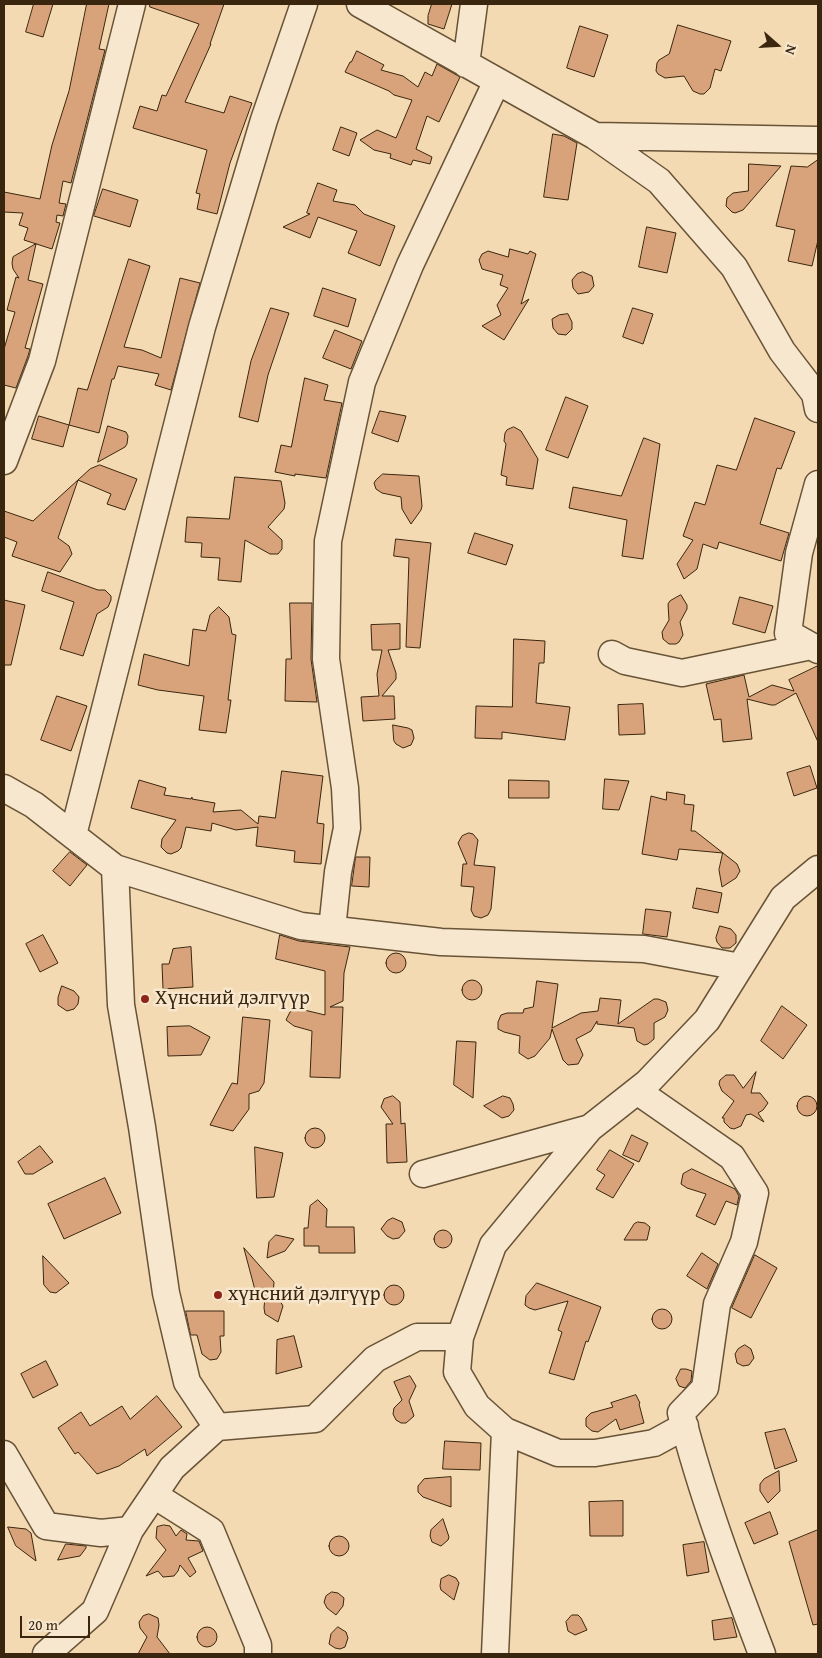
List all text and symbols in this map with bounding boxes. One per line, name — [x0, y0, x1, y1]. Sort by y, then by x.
north arrow — [752, 20, 802, 70]
text: N — [780, 42, 802, 58]
place label: Хүнсний дэлгүүр — [155, 987, 310, 1011]
marker: Хүнсний дэлгүүр — [139, 993, 151, 1005]
place label: хүнсний дэлгүүр — [228, 1283, 381, 1307]
marker: хүнсний дэлгүүр — [212, 1289, 224, 1301]
scale bar — [22, 1606, 92, 1638]
text: 20 m — [28, 1614, 58, 1635]

